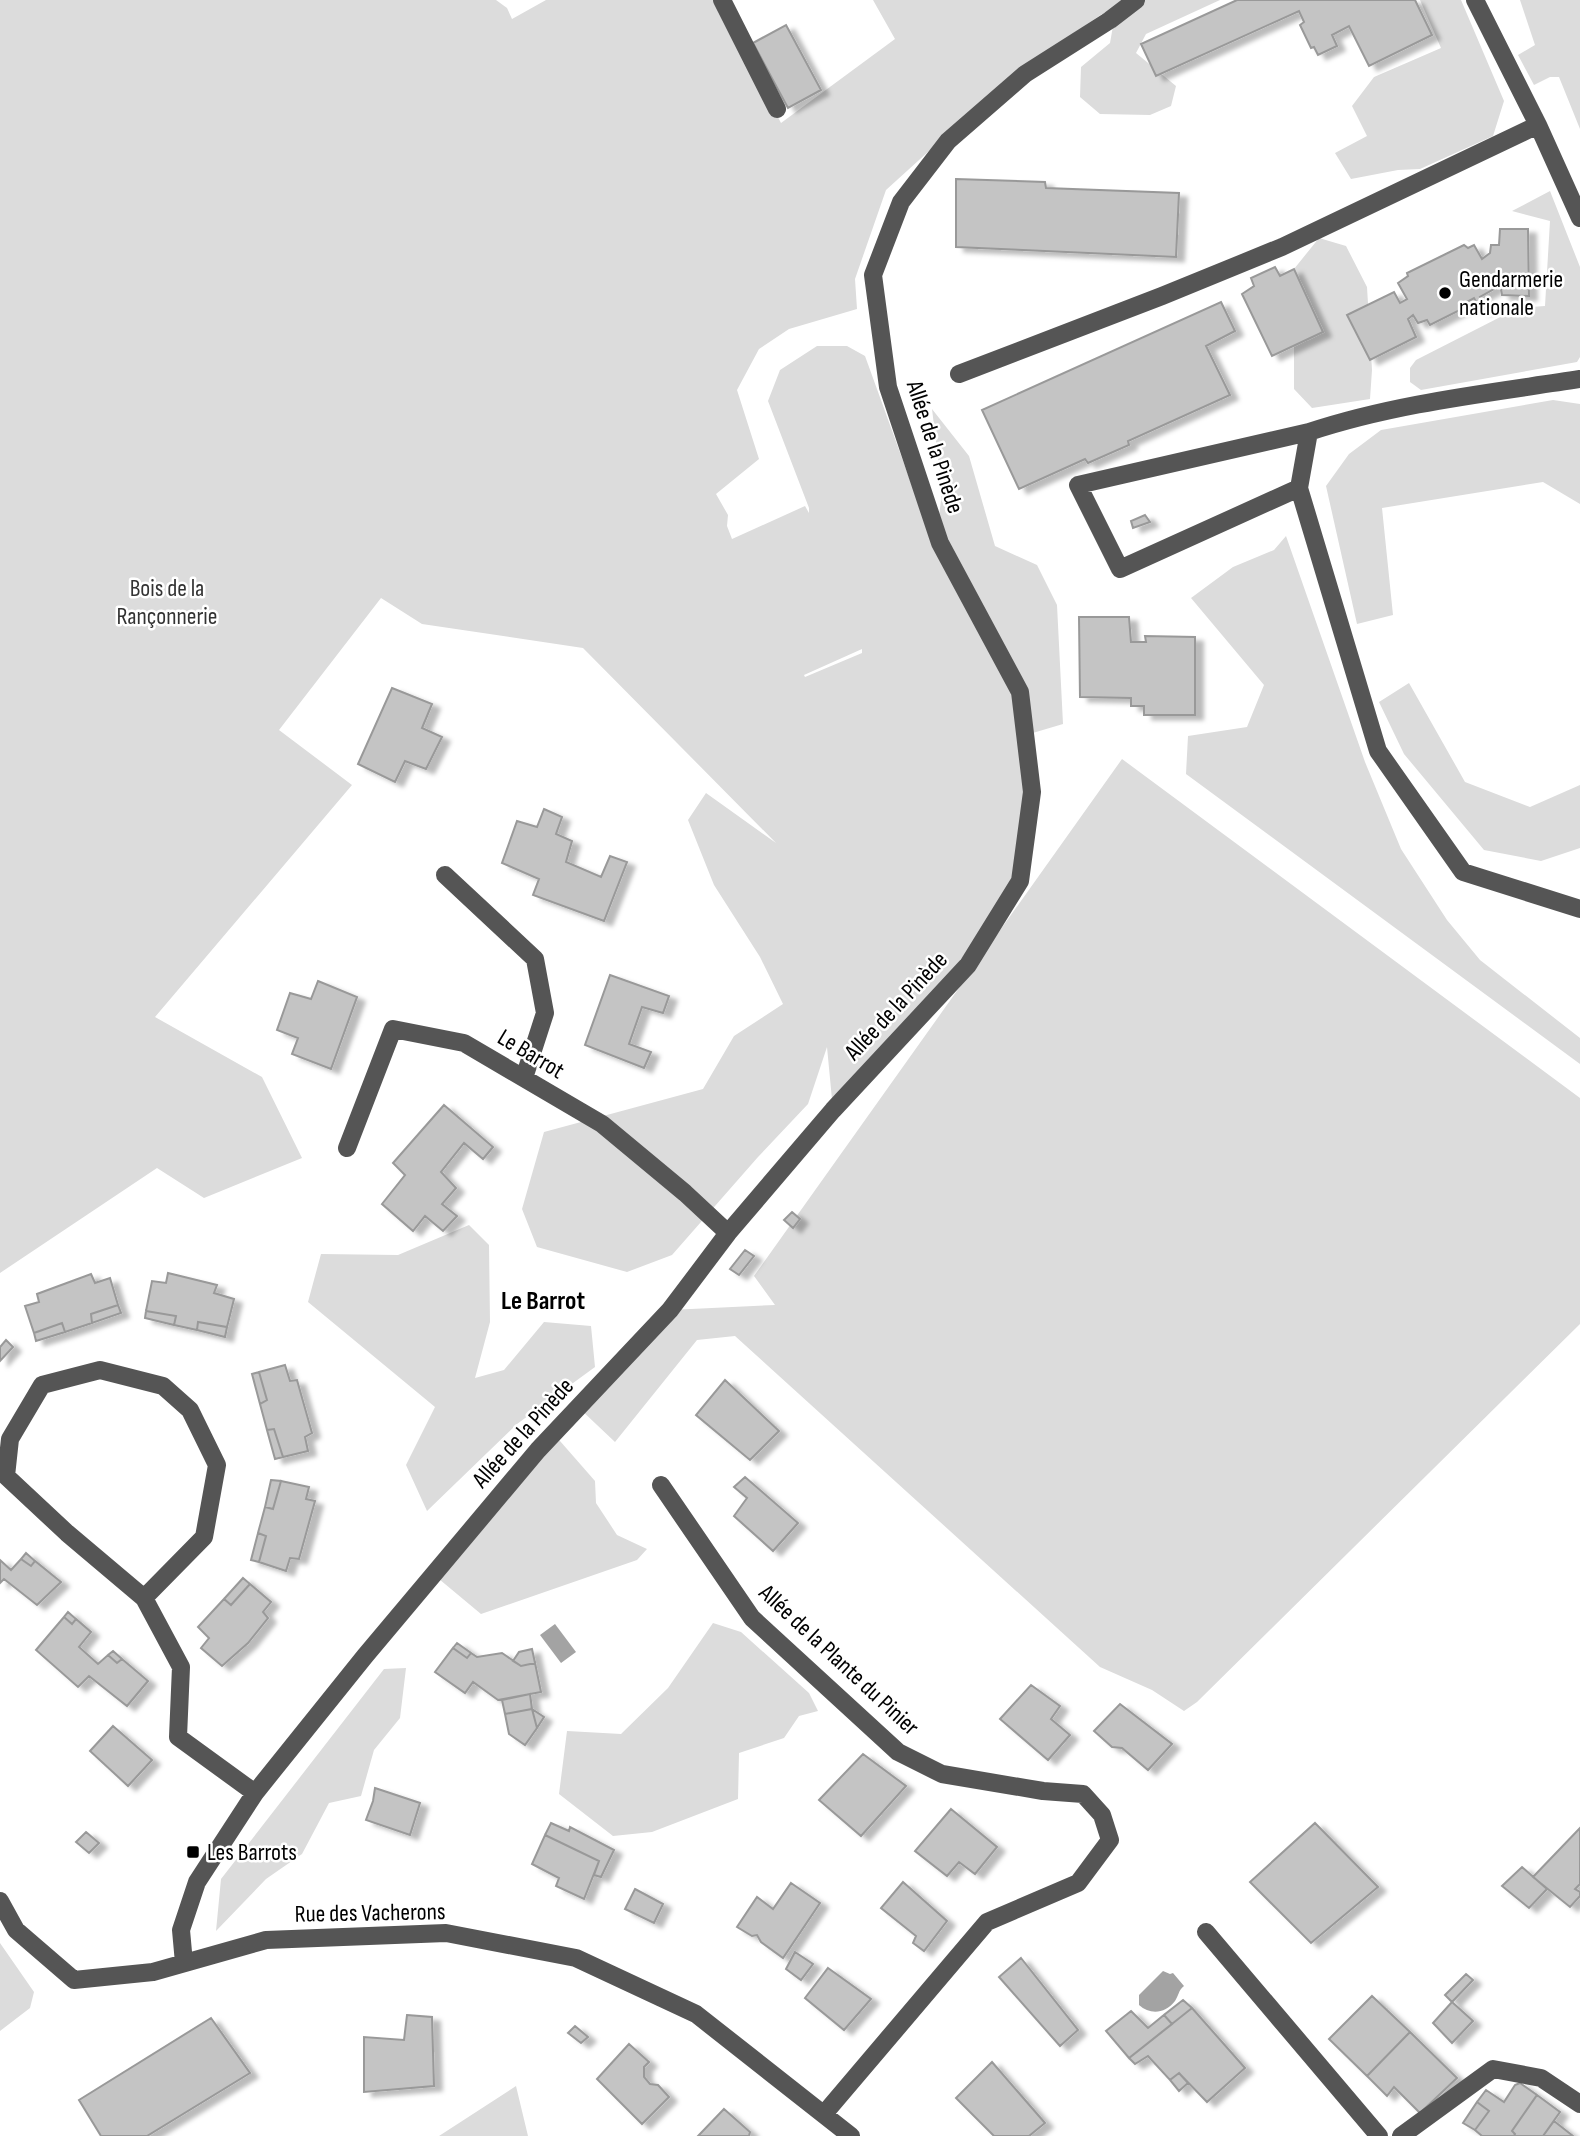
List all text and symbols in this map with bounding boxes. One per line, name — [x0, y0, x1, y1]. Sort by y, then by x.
place label: Gendarmerie nationale — [1459, 265, 1563, 322]
marker: Gendarmerie nationale — [1437, 285, 1453, 301]
street label: Allée de la Pinède — [900, 376, 970, 517]
park label: Bois de la Rançonnerie — [117, 574, 217, 631]
street label: Allée de la Pinède — [838, 946, 954, 1067]
street label: Le Barrot — [492, 1023, 570, 1085]
district label: Le Barrot — [501, 1286, 585, 1317]
street label: Allée de la Pinède — [465, 1372, 580, 1495]
street label: Allée de la Plante du Pinier — [752, 1578, 925, 1742]
place label: Les Barrots — [207, 1838, 297, 1867]
marker: Les Barrots — [185, 1844, 201, 1860]
street label: Rue des Vacherons — [294, 1897, 446, 1929]

